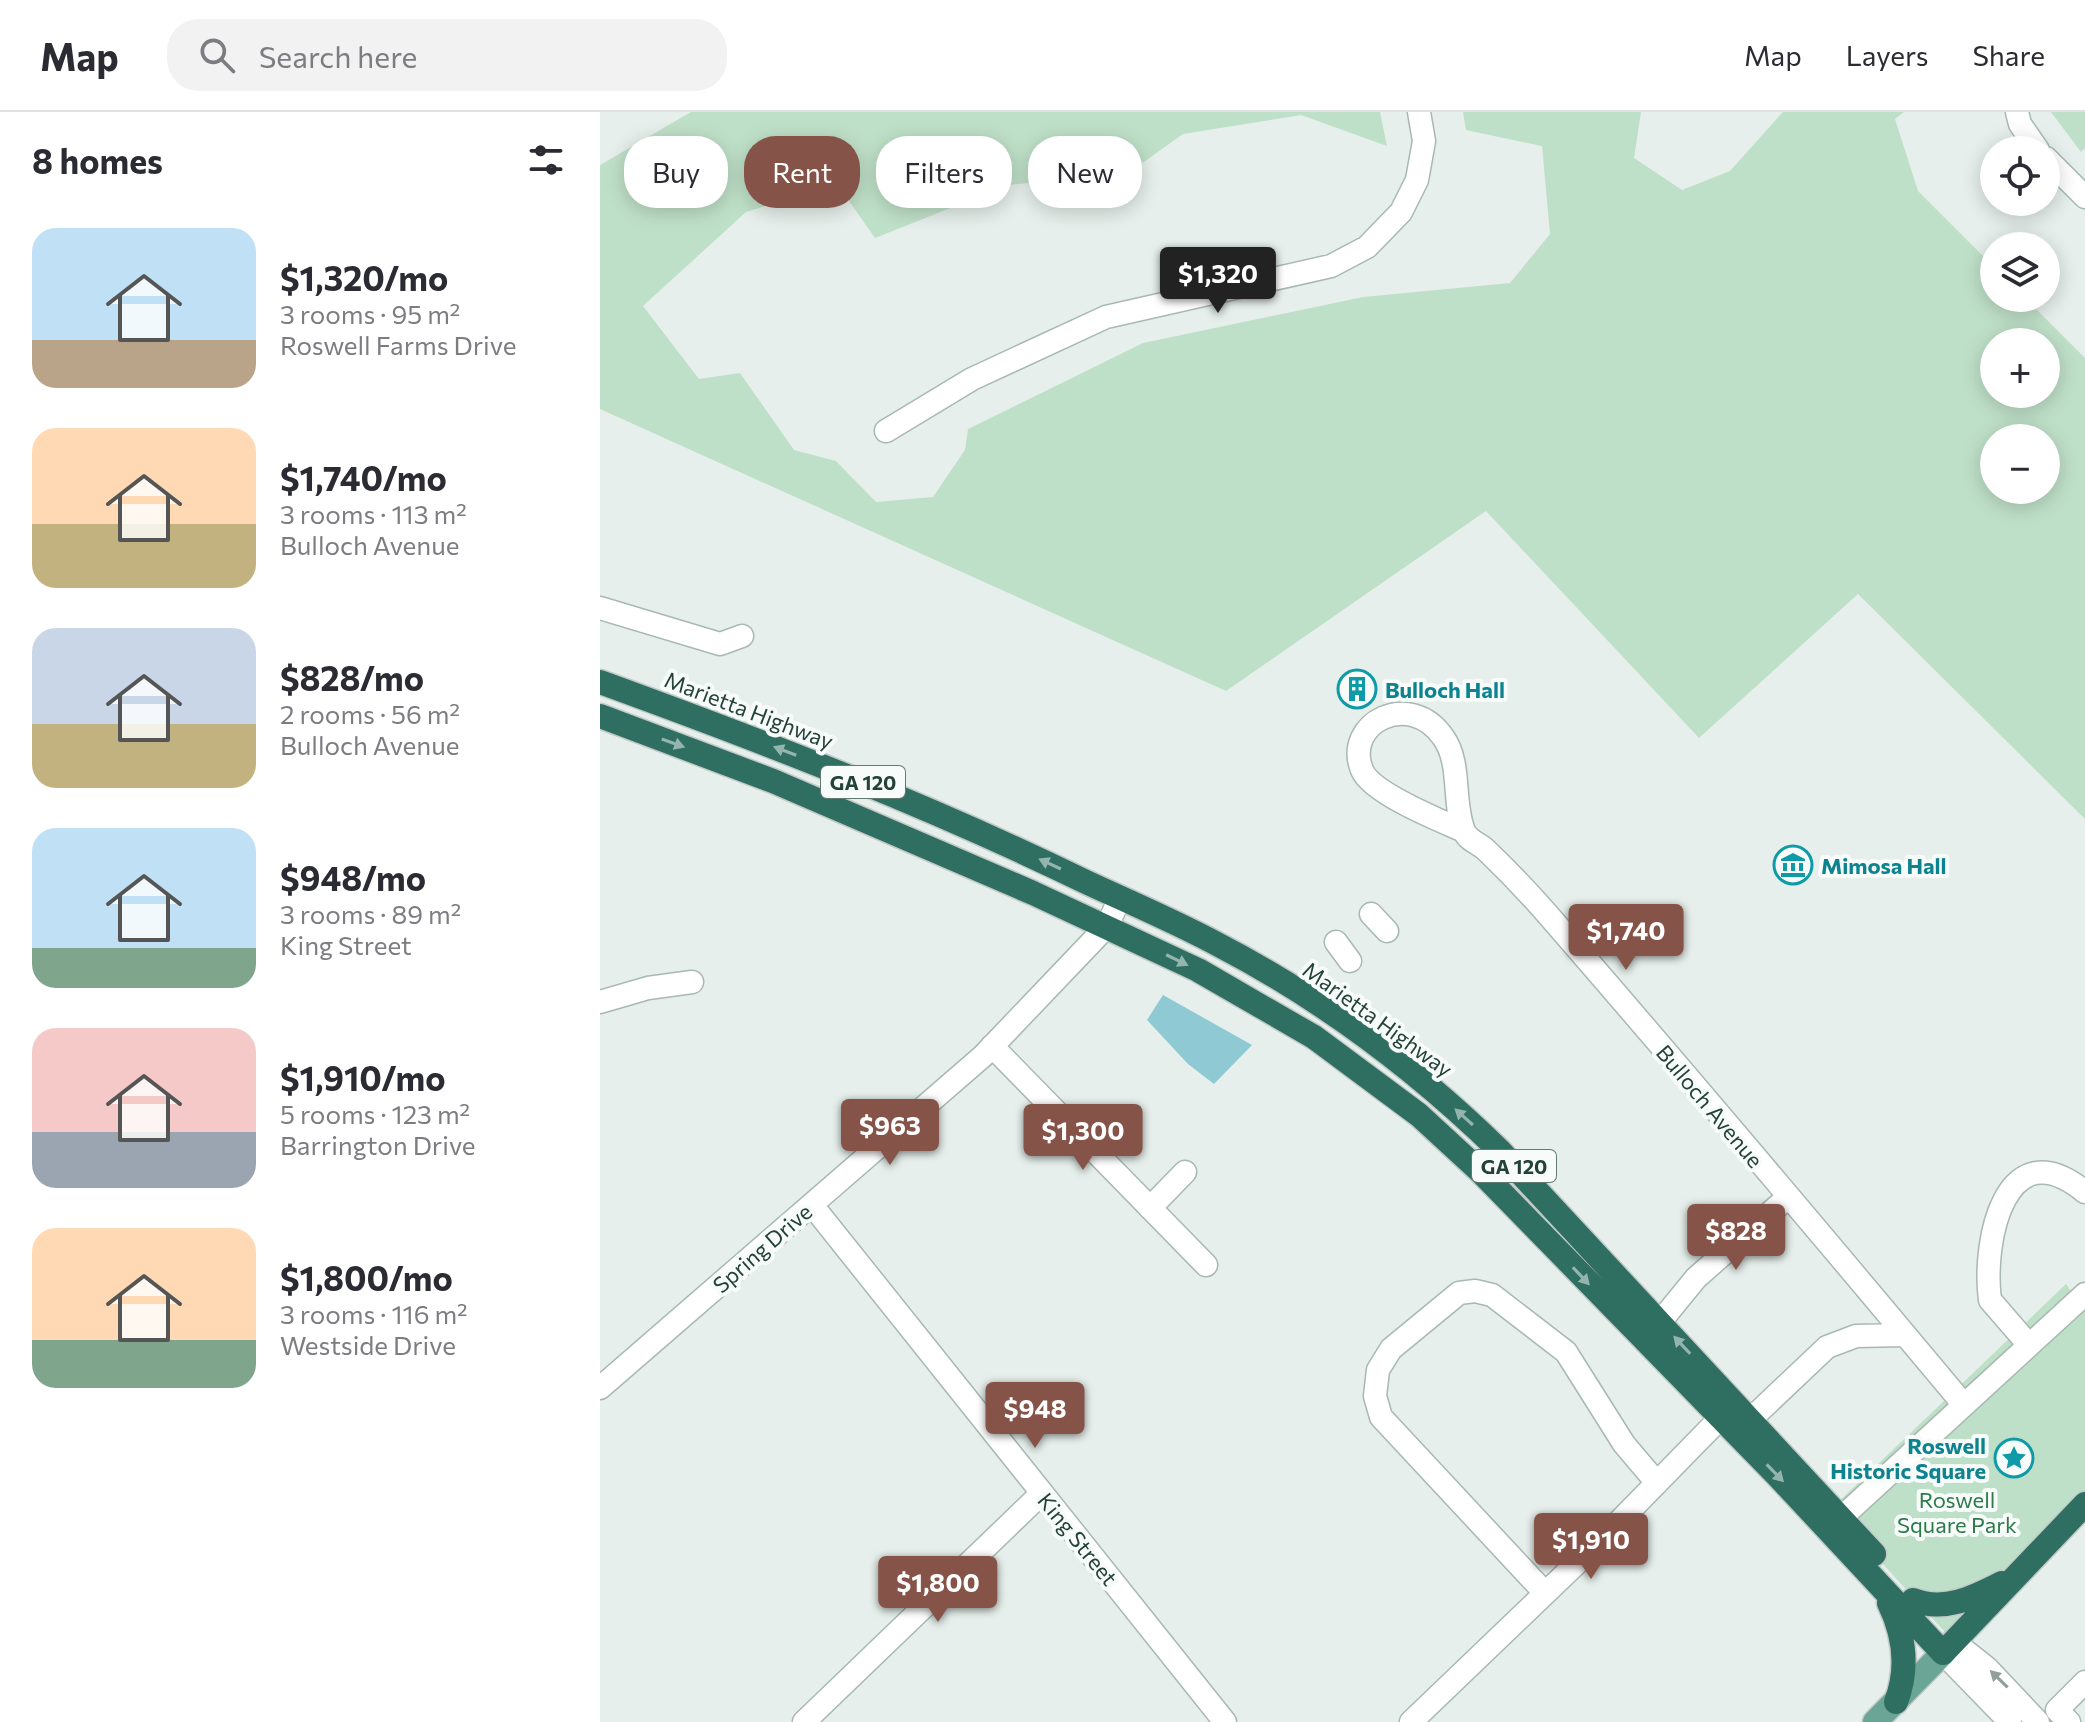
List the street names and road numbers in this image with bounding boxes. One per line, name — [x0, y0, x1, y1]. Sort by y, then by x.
street label: Marietta Highway — [661, 665, 837, 755]
road number: GA 120 — [821, 766, 905, 798]
street label: Marietta Highway — [1298, 956, 1458, 1082]
street label: Bulloch Avenue — [1651, 1039, 1769, 1173]
road number: GA 120 — [1472, 1150, 1556, 1182]
street label: Spring Drive — [707, 1198, 817, 1298]
street label: King Street — [1032, 1487, 1124, 1591]

